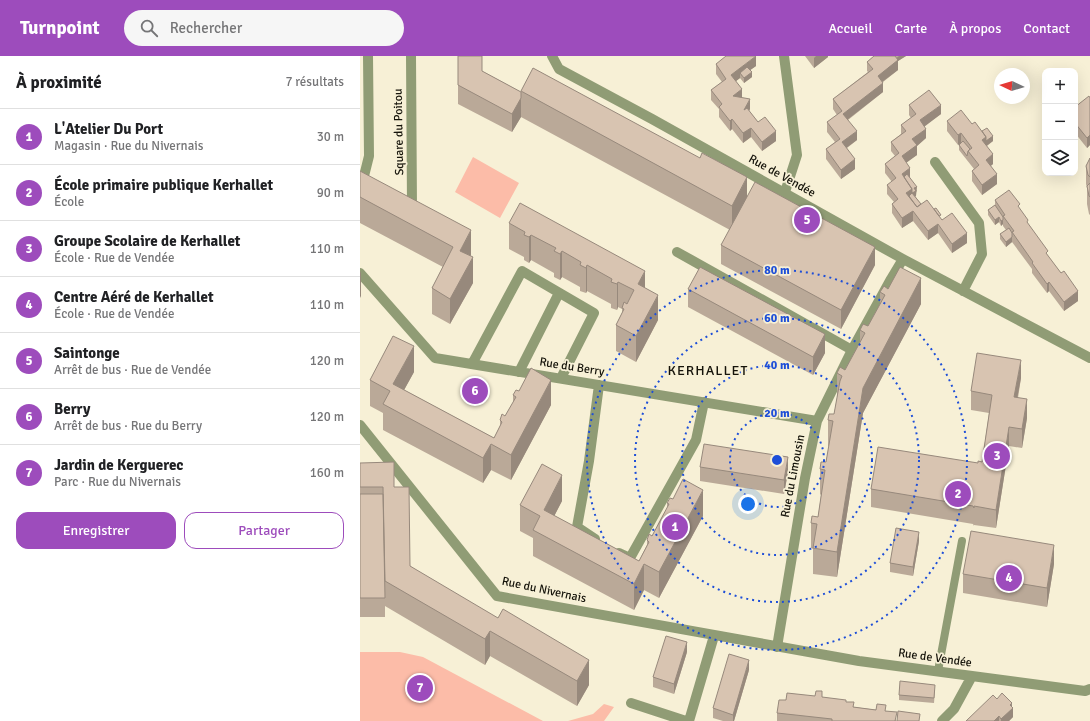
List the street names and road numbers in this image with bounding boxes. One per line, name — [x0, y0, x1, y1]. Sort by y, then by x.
street label: Square du Poitou — [391, 88, 407, 176]
street label: Rue de Vendée — [746, 151, 818, 201]
street label: Rue du Berry — [538, 354, 606, 380]
street label: Rue du Limousin — [778, 433, 808, 519]
street label: Rue du Nivernais — [500, 574, 588, 606]
street label: Rue de Vendée — [897, 645, 973, 671]

